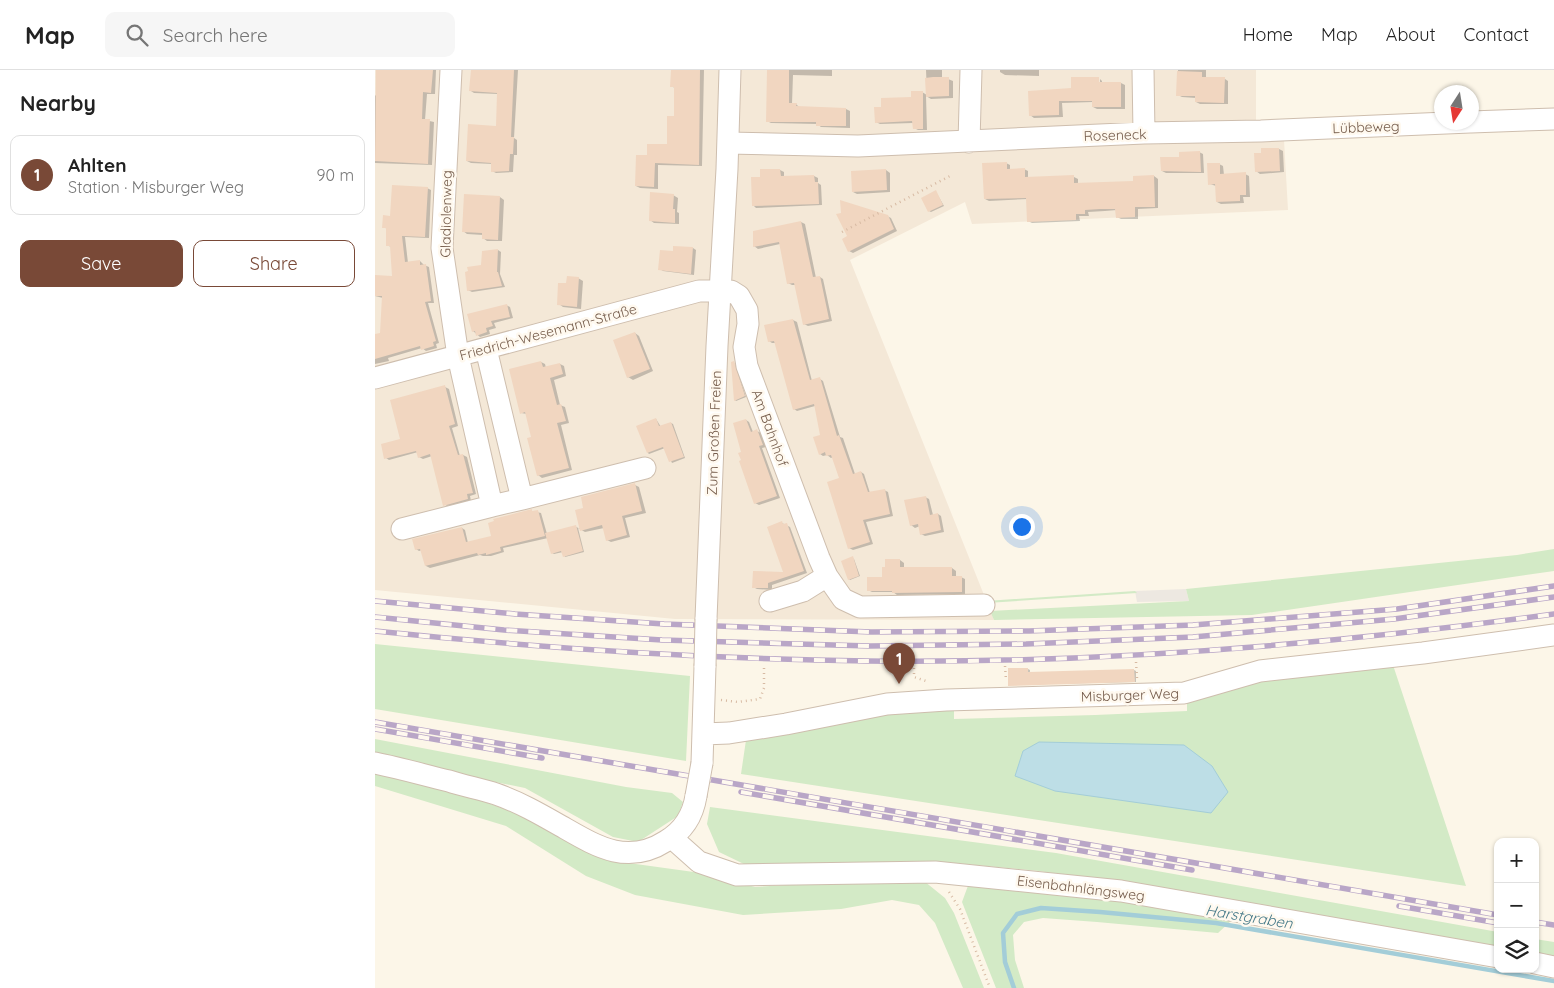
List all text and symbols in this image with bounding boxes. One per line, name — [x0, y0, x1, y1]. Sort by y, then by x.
search box — [105, 12, 455, 57]
text: Map — [25, 20, 75, 50]
icon: search — [123, 21, 151, 49]
text: Search here — [163, 23, 268, 47]
text: Home — [1243, 23, 1293, 46]
text: Map — [1321, 23, 1358, 46]
text: About — [1386, 23, 1436, 46]
text: Contact — [1464, 23, 1529, 46]
north arrow — [1434, 85, 1479, 130]
text: Nearby — [20, 90, 96, 116]
street label: Lübbeweg — [1332, 117, 1400, 137]
street label: Roseneck — [1083, 125, 1147, 145]
text: Ahlten — [68, 153, 127, 177]
text: 1 — [34, 165, 40, 185]
text: 90 m — [317, 165, 354, 185]
street label: Gladiolenweg — [436, 170, 456, 258]
text: Station · Misburger Weg — [68, 177, 244, 197]
button: Save — [20, 240, 183, 287]
button: Share — [193, 240, 355, 287]
street label: Friedrich-Wesemann-Straße — [457, 300, 639, 364]
street label: Zum Großen Freien — [703, 370, 725, 496]
street label: Am Bahnhof — [748, 387, 792, 469]
your location — [1009, 514, 1035, 540]
pin: 1 — [883, 643, 915, 684]
street label: Misburger Weg — [1081, 684, 1179, 706]
map controls — [1494, 838, 1539, 973]
button: + — [1494, 838, 1539, 883]
street label: Eisenbahnlängsweg — [1016, 871, 1146, 905]
button: − — [1494, 883, 1539, 928]
water label: Harstgraben — [1204, 900, 1294, 933]
button: layers — [1494, 928, 1539, 973]

